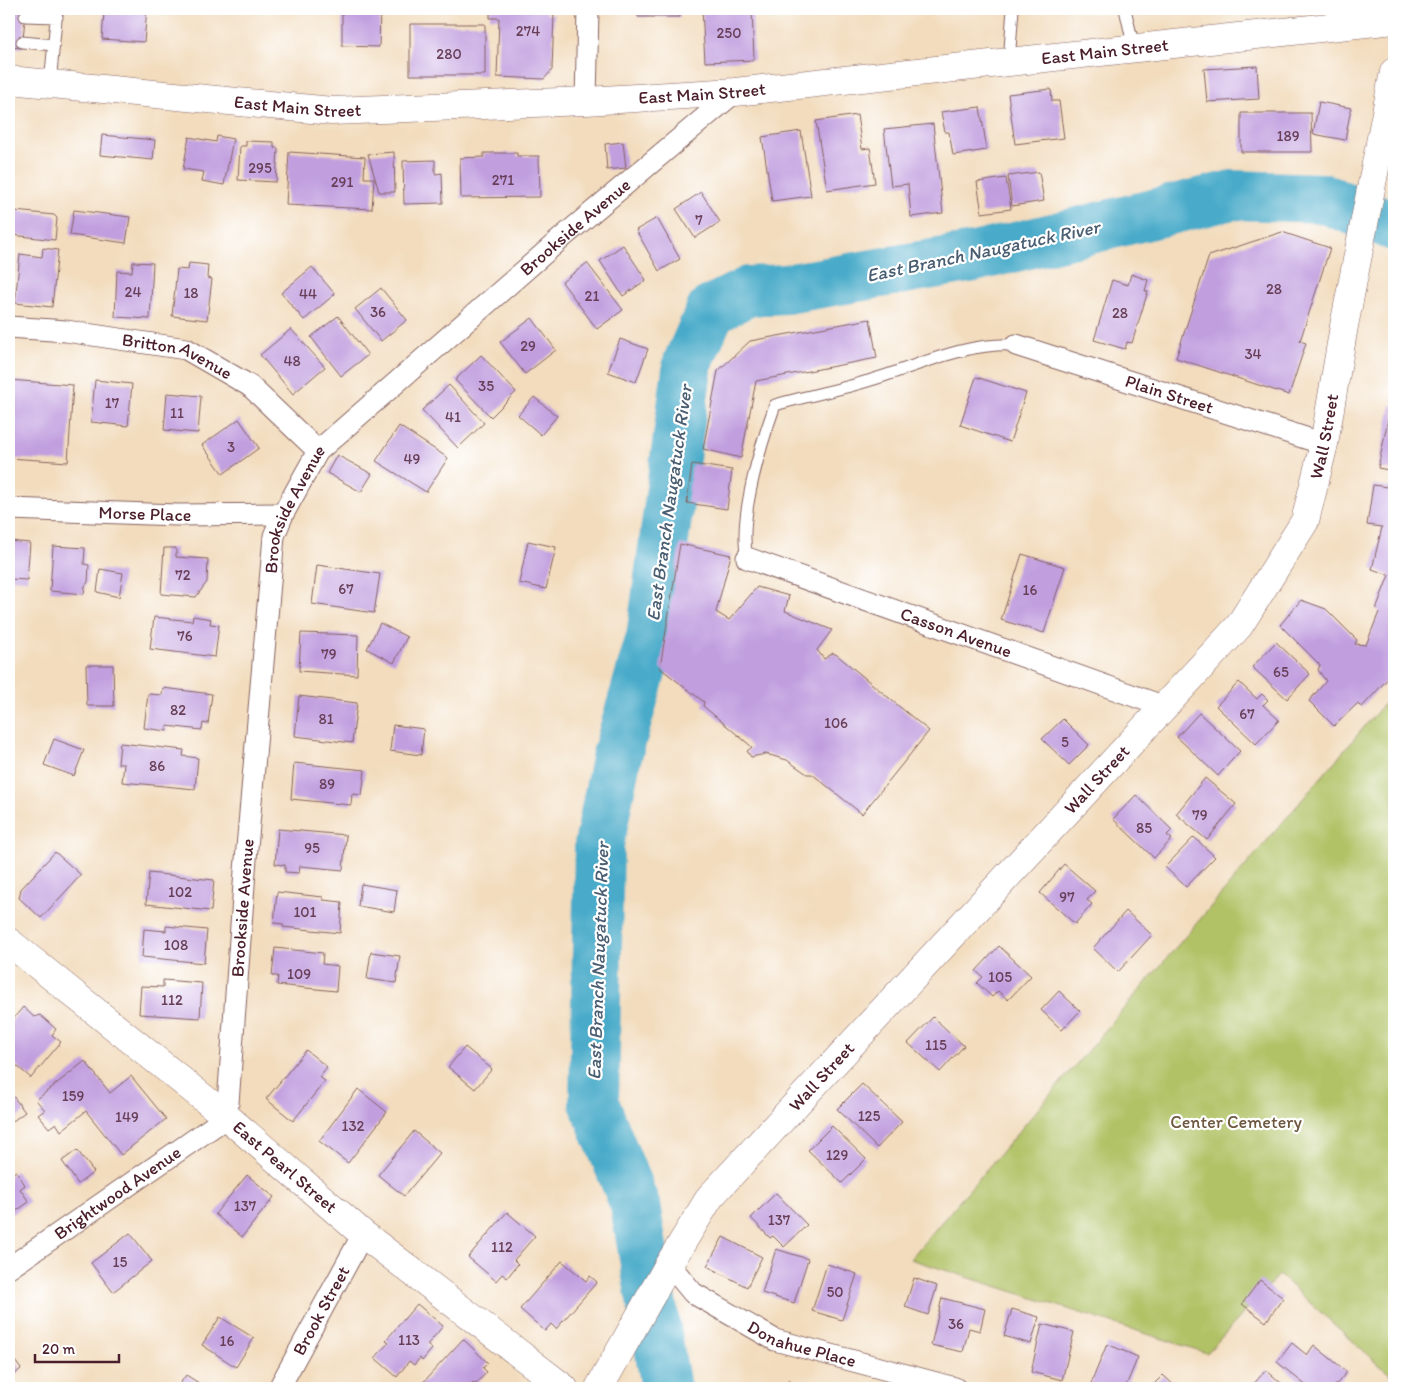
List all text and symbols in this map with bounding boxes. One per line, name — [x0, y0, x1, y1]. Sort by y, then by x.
house number: 274 — [516, 22, 540, 40]
house number: 250 — [716, 24, 742, 42]
street label: East Main Street — [1040, 34, 1170, 69]
house number: 280 — [436, 45, 462, 63]
street label: East Main Street — [638, 78, 767, 109]
street label: East Main Street — [233, 91, 362, 122]
house number: 189 — [1276, 127, 1300, 145]
house number: 295 — [248, 159, 272, 177]
house number: 271 — [492, 171, 514, 189]
house number: 291 — [331, 173, 353, 191]
street label: Brookside Avenue — [515, 174, 635, 281]
house number: 7 — [695, 211, 703, 229]
water label: East Branch Naugatuck River — [864, 215, 1104, 287]
house number: 28 — [1266, 280, 1282, 298]
house number: 24 — [125, 283, 141, 301]
house number: 18 — [183, 284, 199, 302]
house number: 44 — [299, 285, 317, 303]
house number: 21 — [585, 287, 599, 305]
house number: 36 — [370, 303, 386, 321]
house number: 28 — [1112, 304, 1128, 322]
street label: Britton Avenue — [120, 329, 236, 384]
house number: 29 — [520, 337, 536, 355]
house number: 34 — [1244, 345, 1262, 363]
house number: 48 — [283, 352, 301, 370]
street label: Plain Street — [1123, 370, 1216, 419]
house number: 35 — [478, 377, 494, 395]
water label: East Branch Naugatuck River — [641, 381, 697, 622]
street label: Wall Street — [1305, 392, 1343, 481]
house number: 17 — [105, 394, 120, 412]
house number: 11 — [170, 404, 184, 422]
house number: 41 — [445, 408, 461, 426]
house number: 3 — [227, 438, 235, 456]
street label: Brookside Avenue — [260, 439, 329, 574]
house number: 49 — [404, 450, 421, 468]
street label: Morse Place — [98, 501, 191, 526]
house number: 72 — [175, 566, 191, 584]
house number: 67 — [338, 580, 354, 598]
house number: 16 — [1023, 581, 1038, 599]
street label: Casson Avenue — [897, 603, 1015, 663]
house number: 76 — [177, 627, 193, 645]
house number: 79 — [321, 645, 337, 663]
house number: 65 — [1273, 663, 1289, 681]
house number: 82 — [170, 701, 186, 719]
house number: 67 — [1239, 705, 1255, 723]
house number: 81 — [318, 710, 334, 728]
house number: 106 — [824, 714, 848, 732]
house number: 5 — [1061, 733, 1069, 751]
street label: Wall Street — [1059, 740, 1134, 819]
house number: 86 — [149, 757, 165, 775]
house number: 89 — [319, 775, 335, 793]
house number: 79 — [1192, 806, 1208, 824]
house number: 85 — [1136, 819, 1152, 837]
street label: Brookside Avenue — [226, 838, 259, 978]
house number: 95 — [304, 839, 320, 857]
water label: East Branch Naugatuck River — [582, 839, 614, 1080]
house number: 102 — [168, 883, 192, 901]
house number: 97 — [1059, 888, 1075, 906]
house number: 101 — [293, 903, 317, 921]
house number: 108 — [164, 936, 188, 954]
house number: 109 — [287, 965, 311, 983]
house number: 105 — [988, 968, 1012, 986]
house number: 112 — [161, 991, 183, 1009]
house number: 115 — [925, 1036, 947, 1054]
street label: Wall Street — [784, 1037, 859, 1116]
house number: 159 — [62, 1087, 84, 1105]
house number: 125 — [858, 1107, 880, 1125]
house number: 149 — [115, 1108, 139, 1126]
park label: Center Cemetery — [1170, 1111, 1302, 1133]
street label: East Pearl Street — [228, 1116, 342, 1218]
house number: 132 — [341, 1117, 365, 1135]
street label: Brightwood Avenue — [50, 1141, 185, 1245]
house number: 129 — [826, 1146, 848, 1164]
house number: 137 — [234, 1197, 257, 1215]
house number: 137 — [768, 1211, 791, 1229]
house number: 112 — [491, 1238, 513, 1256]
house number: 15 — [113, 1253, 128, 1271]
street label: Brook Street — [288, 1262, 355, 1359]
house number: 50 — [826, 1283, 844, 1301]
house number: 36 — [948, 1315, 964, 1333]
street label: Donahue Place — [744, 1316, 859, 1372]
house number: 113 — [398, 1331, 420, 1349]
scale bar — [35, 1332, 119, 1364]
house number: 16 — [220, 1332, 235, 1350]
text: 20 m — [42, 1340, 76, 1358]

